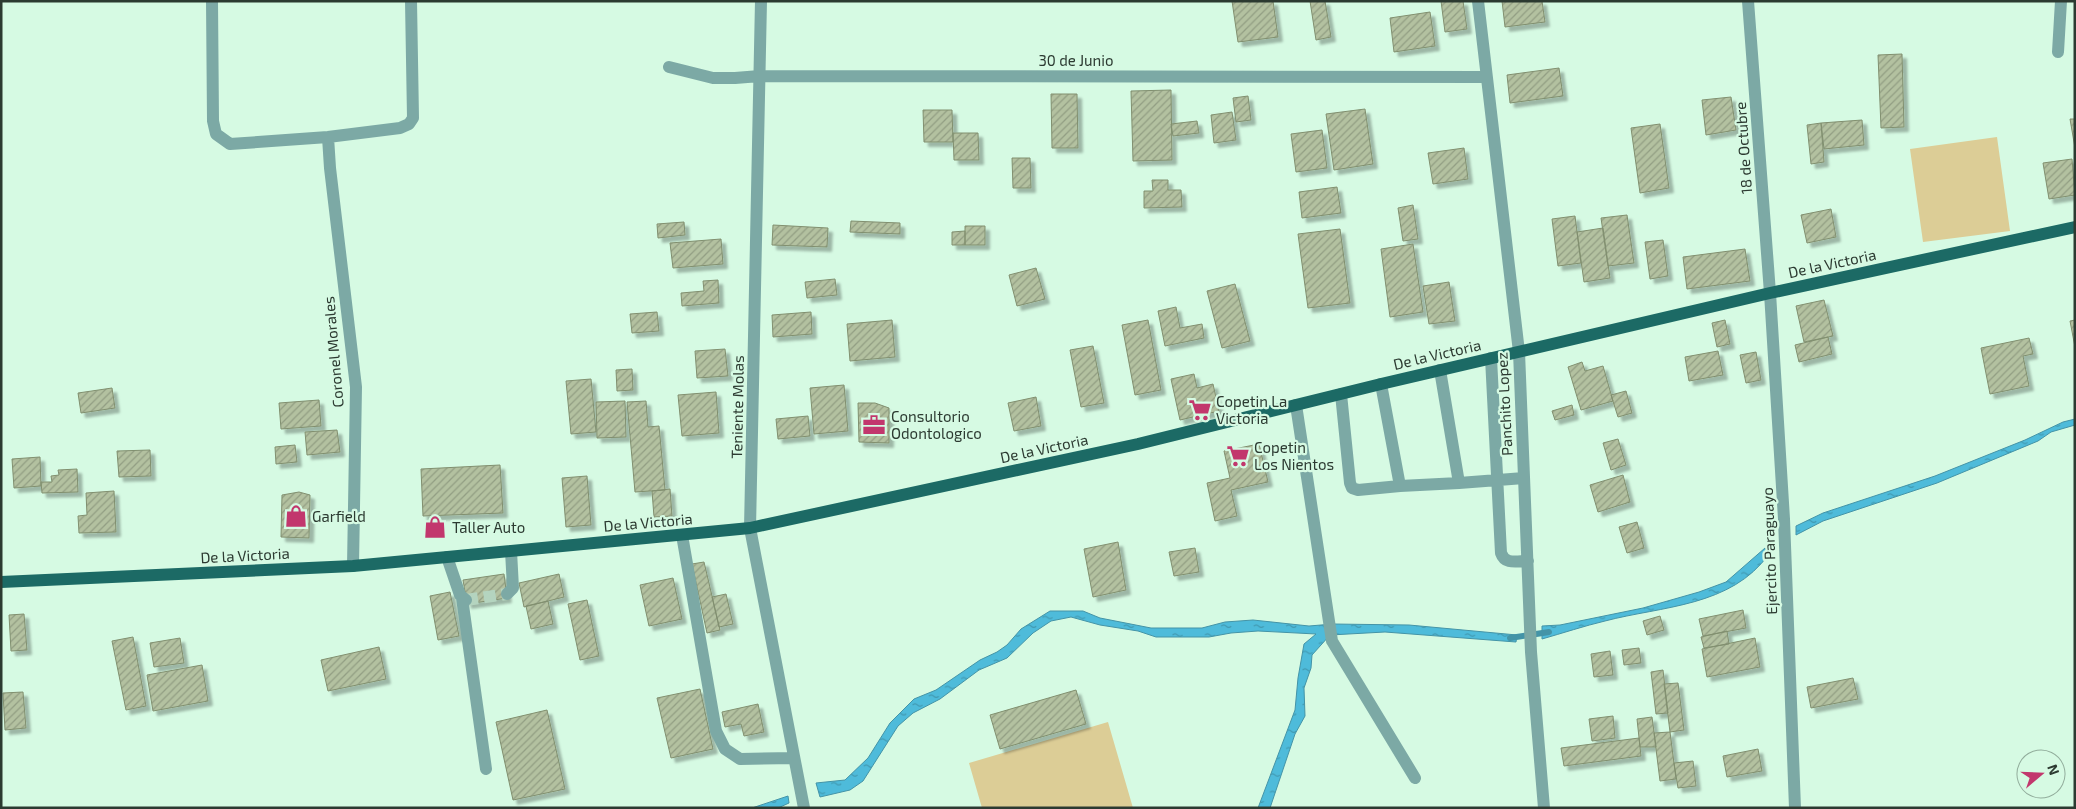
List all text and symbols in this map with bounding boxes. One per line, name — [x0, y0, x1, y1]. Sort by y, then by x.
street label: 30 de Junio — [1038, 51, 1114, 69]
street label: 18 de Octubre — [1731, 101, 1755, 195]
street label: De la Victoria — [1786, 245, 1878, 281]
street label: Coronel Morales — [319, 296, 347, 408]
street label: De la Victoria — [1391, 335, 1483, 373]
street label: Panchito Lopez — [1492, 352, 1516, 456]
street label: Teniente Molas — [727, 355, 747, 459]
place label: Copetin La Victoria — [1216, 392, 1287, 427]
supermarket icon: Copetin La Victoria — [1187, 397, 1213, 423]
place label: Consultorio Odontologico — [891, 407, 982, 442]
office icon: Consultorio Odontologico — [861, 412, 887, 438]
street label: De la Victoria — [998, 430, 1090, 466]
place label: Copetin Los Nientos — [1254, 438, 1334, 473]
supermarket icon: Copetin Los Nientos — [1225, 443, 1251, 469]
street label: Ejercito Paraguayo — [1758, 487, 1781, 615]
shop icon: Garfield — [283, 503, 309, 529]
place label: Garfield — [312, 507, 366, 525]
street label: De la Victoria — [603, 509, 693, 535]
shop icon: Taller Auto — [422, 514, 448, 540]
place label: Taller Auto — [452, 518, 525, 536]
street label: De la Victoria — [200, 544, 290, 566]
north arrow — [2016, 749, 2066, 799]
text: N — [2044, 762, 2063, 777]

